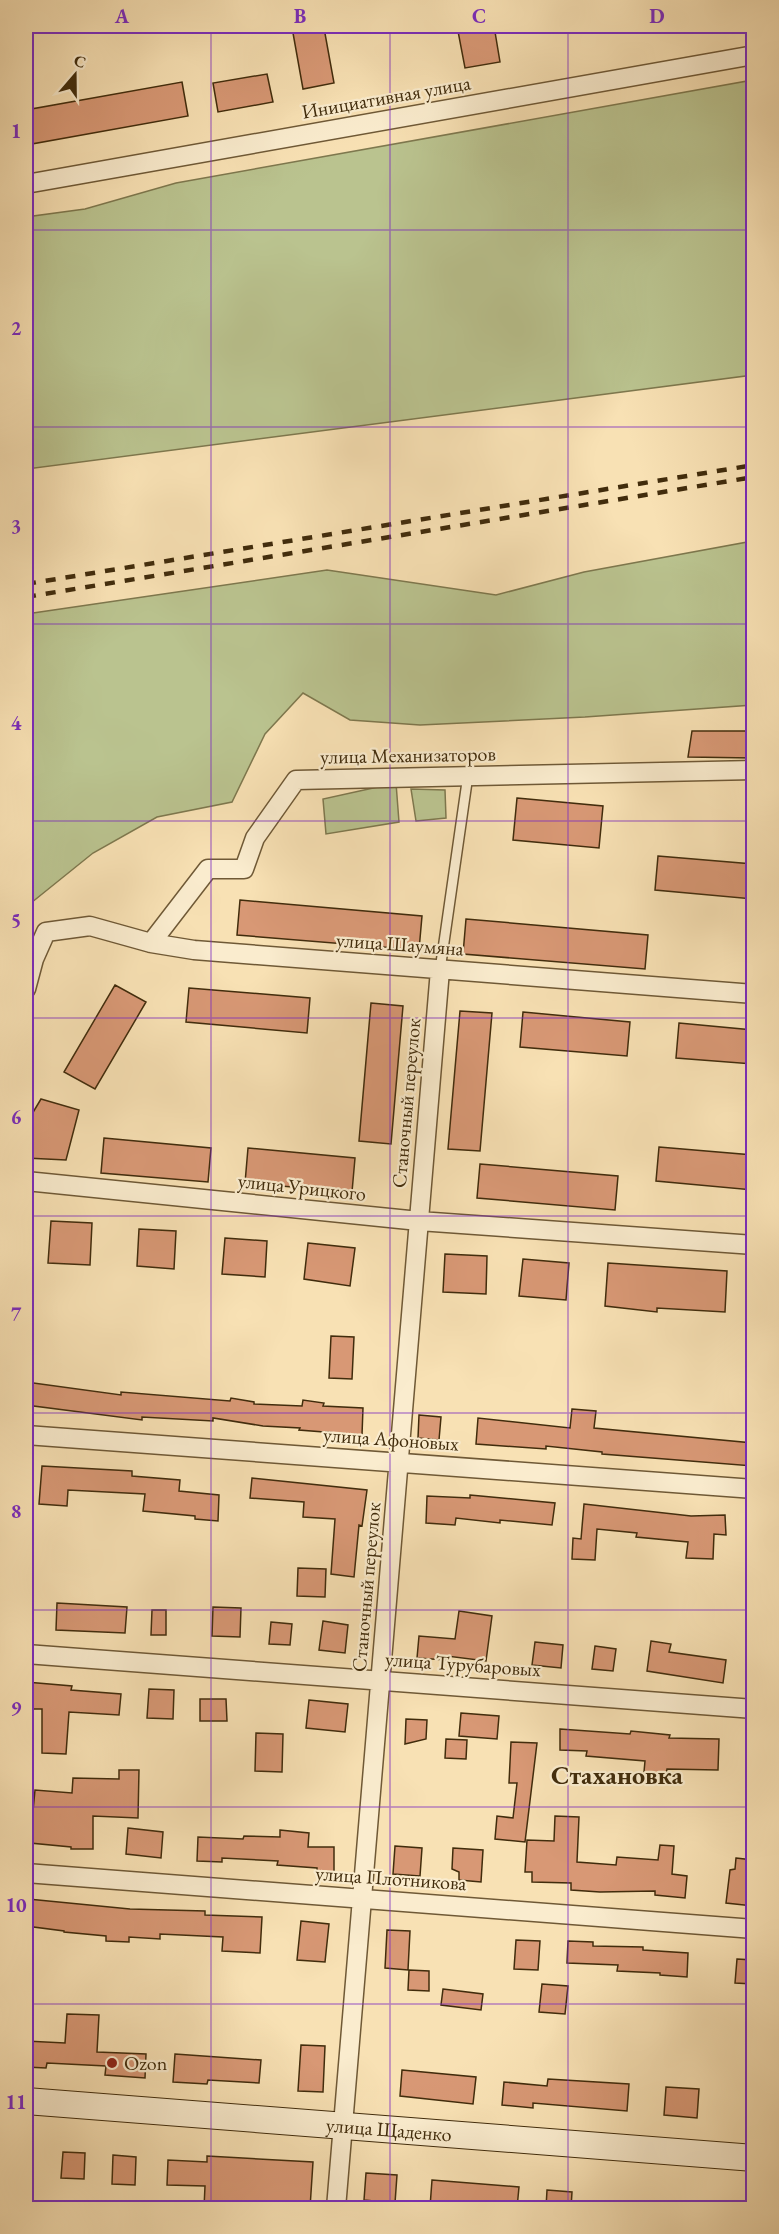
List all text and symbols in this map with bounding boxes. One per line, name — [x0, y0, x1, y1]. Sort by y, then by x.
text: A — [114, 3, 130, 29]
text: B — [294, 3, 306, 29]
text: C — [472, 3, 486, 29]
text: D — [649, 3, 665, 29]
north arrow — [45, 45, 105, 105]
text: С — [71, 50, 89, 73]
street label: Инициативная улица — [299, 69, 473, 125]
text: 1 — [11, 118, 21, 144]
text: 2 — [11, 315, 22, 341]
text: 3 — [11, 513, 21, 539]
text: 4 — [11, 710, 22, 736]
street label: улица Механизаторов — [320, 740, 496, 770]
text: 5 — [11, 907, 21, 933]
street label: улица Шаумяна — [335, 927, 465, 961]
street label: Станочный переулок — [386, 1017, 426, 1189]
text: 6 — [11, 1104, 22, 1130]
street label: улица Урицкого — [237, 1167, 368, 1207]
text: 7 — [11, 1301, 22, 1327]
street label: улица Афоновых — [322, 1421, 460, 1457]
text: 8 — [11, 1498, 21, 1524]
street label: Станочный переулок — [346, 1501, 386, 1673]
street label: улица Турубаровых — [384, 1646, 542, 1682]
text: 9 — [11, 1695, 22, 1721]
district label: Стахановка — [551, 1758, 684, 1792]
street label: улица Плотникова — [315, 1860, 467, 1896]
text: 10 — [5, 1892, 27, 1918]
place label: Ozon — [124, 2050, 168, 2076]
marker: Ozon — [105, 2056, 119, 2070]
text: 11 — [5, 2089, 27, 2115]
street label: улица Щаденко — [325, 2112, 453, 2147]

